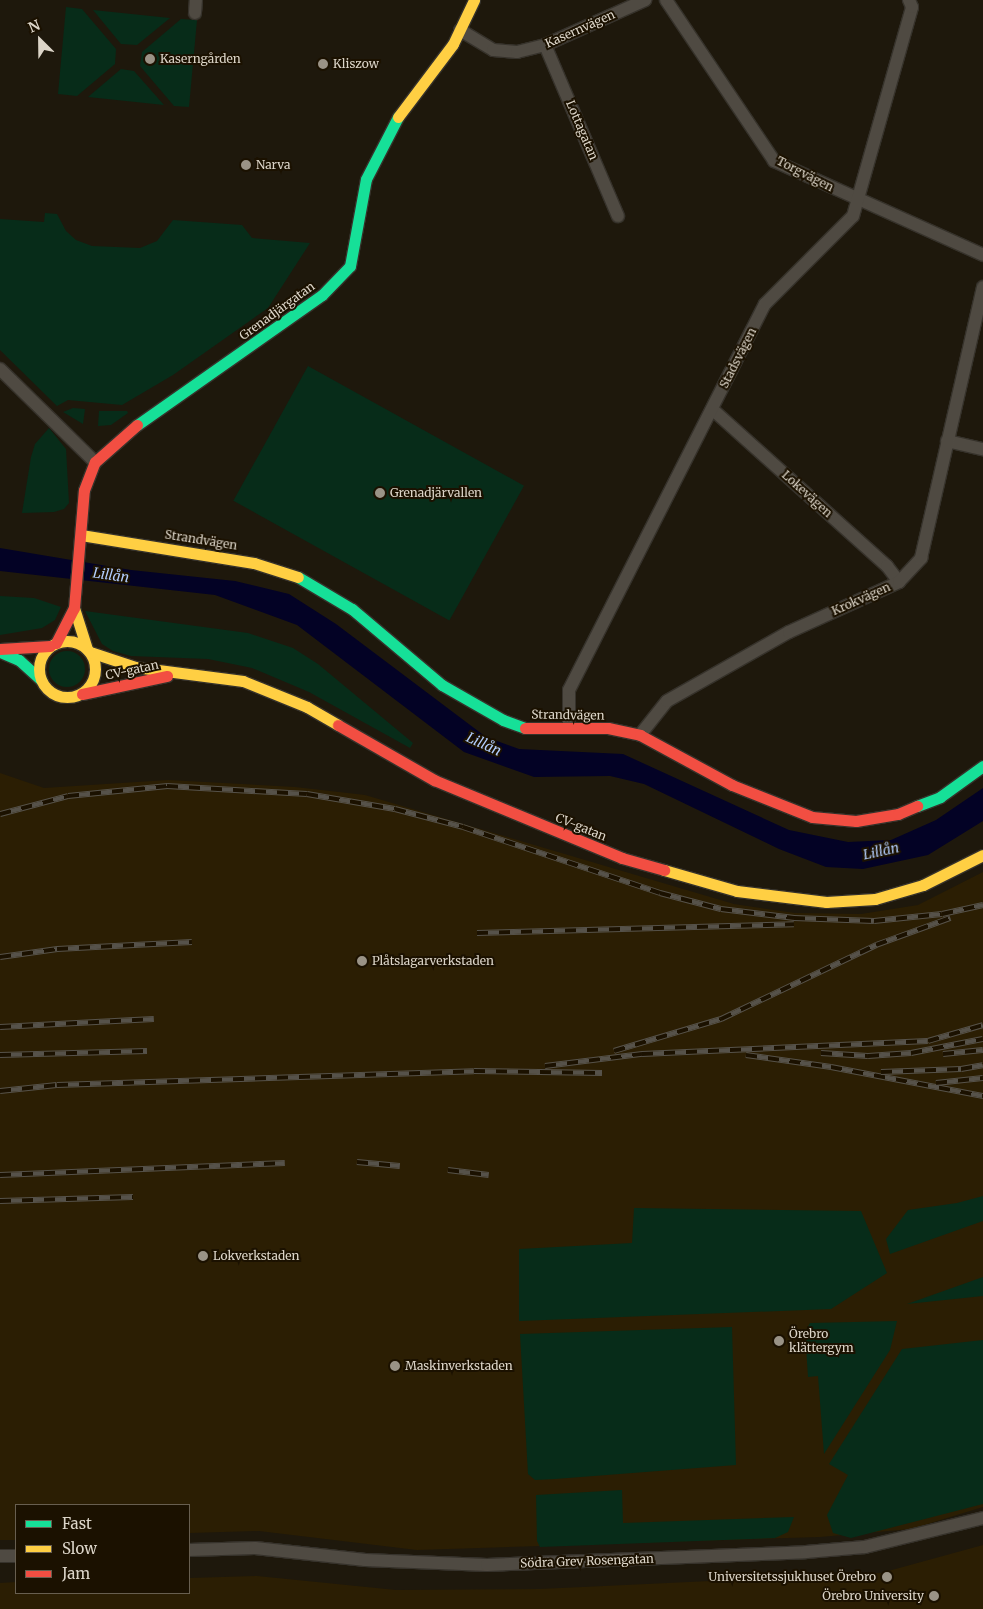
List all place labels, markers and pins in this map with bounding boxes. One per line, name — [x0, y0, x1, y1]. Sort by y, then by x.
place label: Kaserngården — [160, 52, 241, 66]
marker: Kaserngården — [144, 53, 156, 65]
place label: Kliszow — [333, 57, 379, 71]
marker: Kliszow — [317, 58, 329, 70]
place label: Narva — [256, 158, 290, 172]
marker: Narva — [240, 159, 252, 171]
place label: Grenadjärvallen — [390, 486, 482, 500]
marker: Grenadjärvallen — [374, 487, 386, 499]
place label: Plåtslagarverkstaden — [372, 954, 494, 968]
marker: Plåtslagarverkstaden — [356, 955, 368, 967]
place label: Lokverkstaden — [213, 1249, 299, 1263]
marker: Lokverkstaden — [197, 1250, 209, 1262]
place label: Örebro klättergym — [789, 1327, 854, 1355]
marker: Örebro klättergym — [773, 1335, 785, 1347]
place label: Maskinverkstaden — [405, 1359, 513, 1373]
marker: Maskinverkstaden — [389, 1360, 401, 1372]
place label: Universitetssjukhuset Örebro — [708, 1570, 876, 1584]
marker: Universitetssjukhuset Örebro — [880, 1570, 894, 1584]
place label: Örebro University — [822, 1589, 924, 1603]
marker: Örebro University — [928, 1590, 940, 1602]

